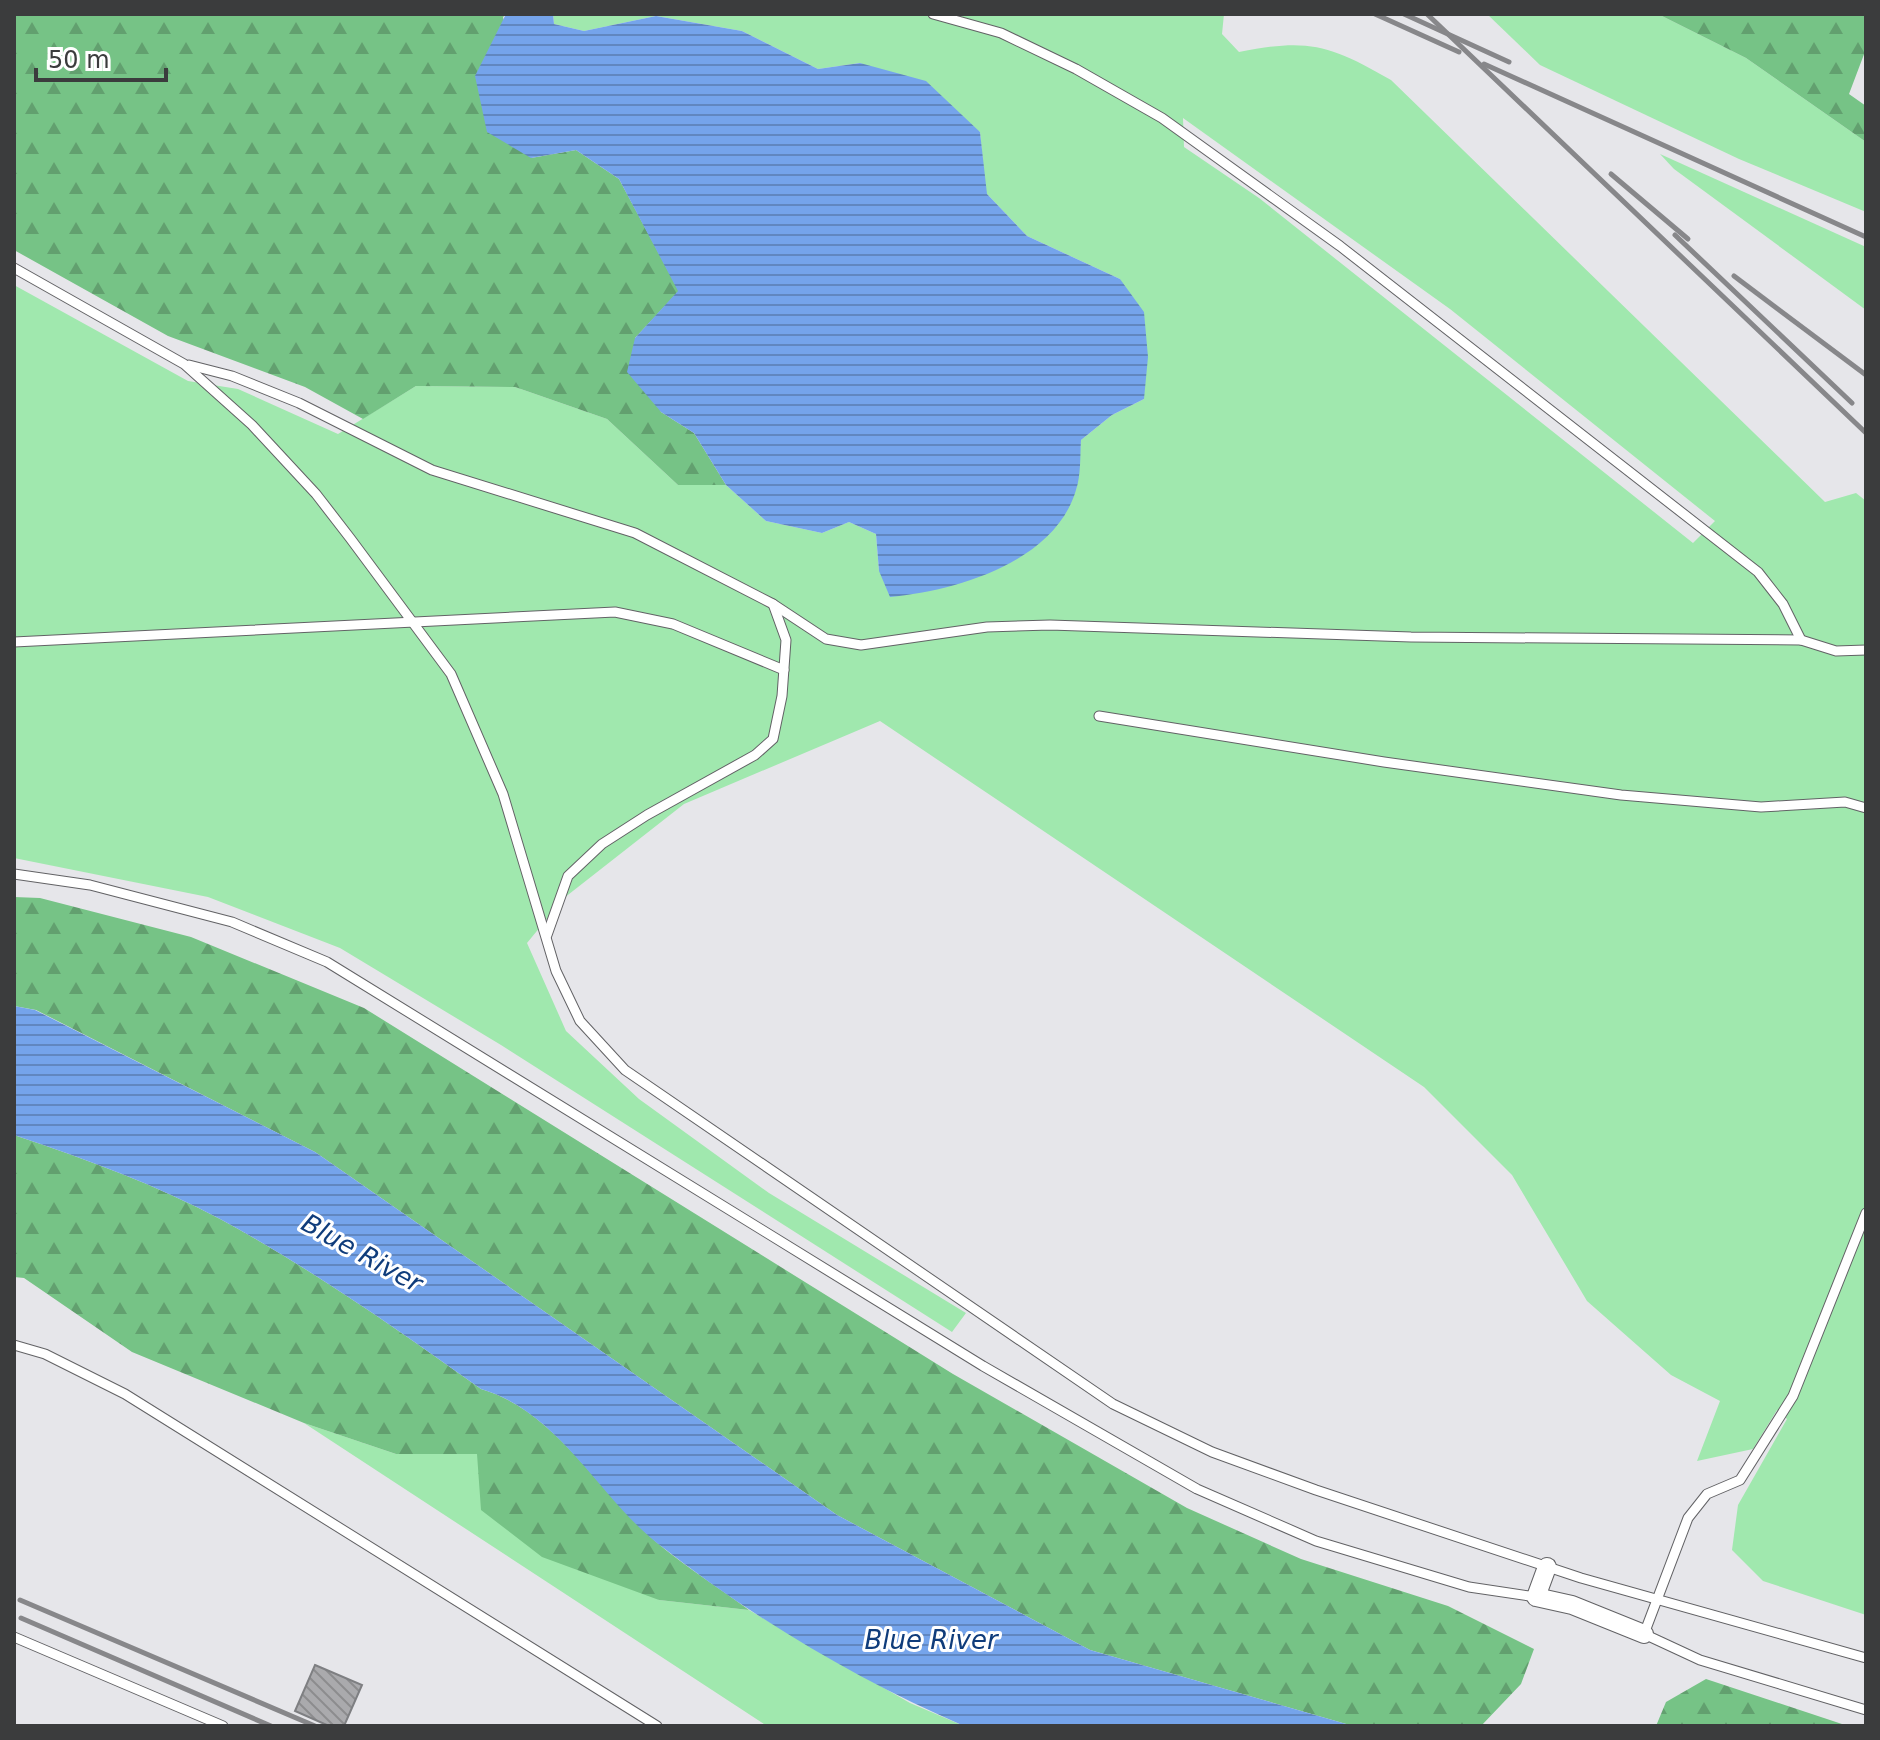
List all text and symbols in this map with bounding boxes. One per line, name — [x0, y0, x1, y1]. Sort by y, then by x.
scale bar — [36, 32, 166, 82]
text: 50 m — [48, 46, 110, 74]
water label: Blue River — [296, 1208, 430, 1300]
water label: Blue River — [864, 1625, 1000, 1655]

